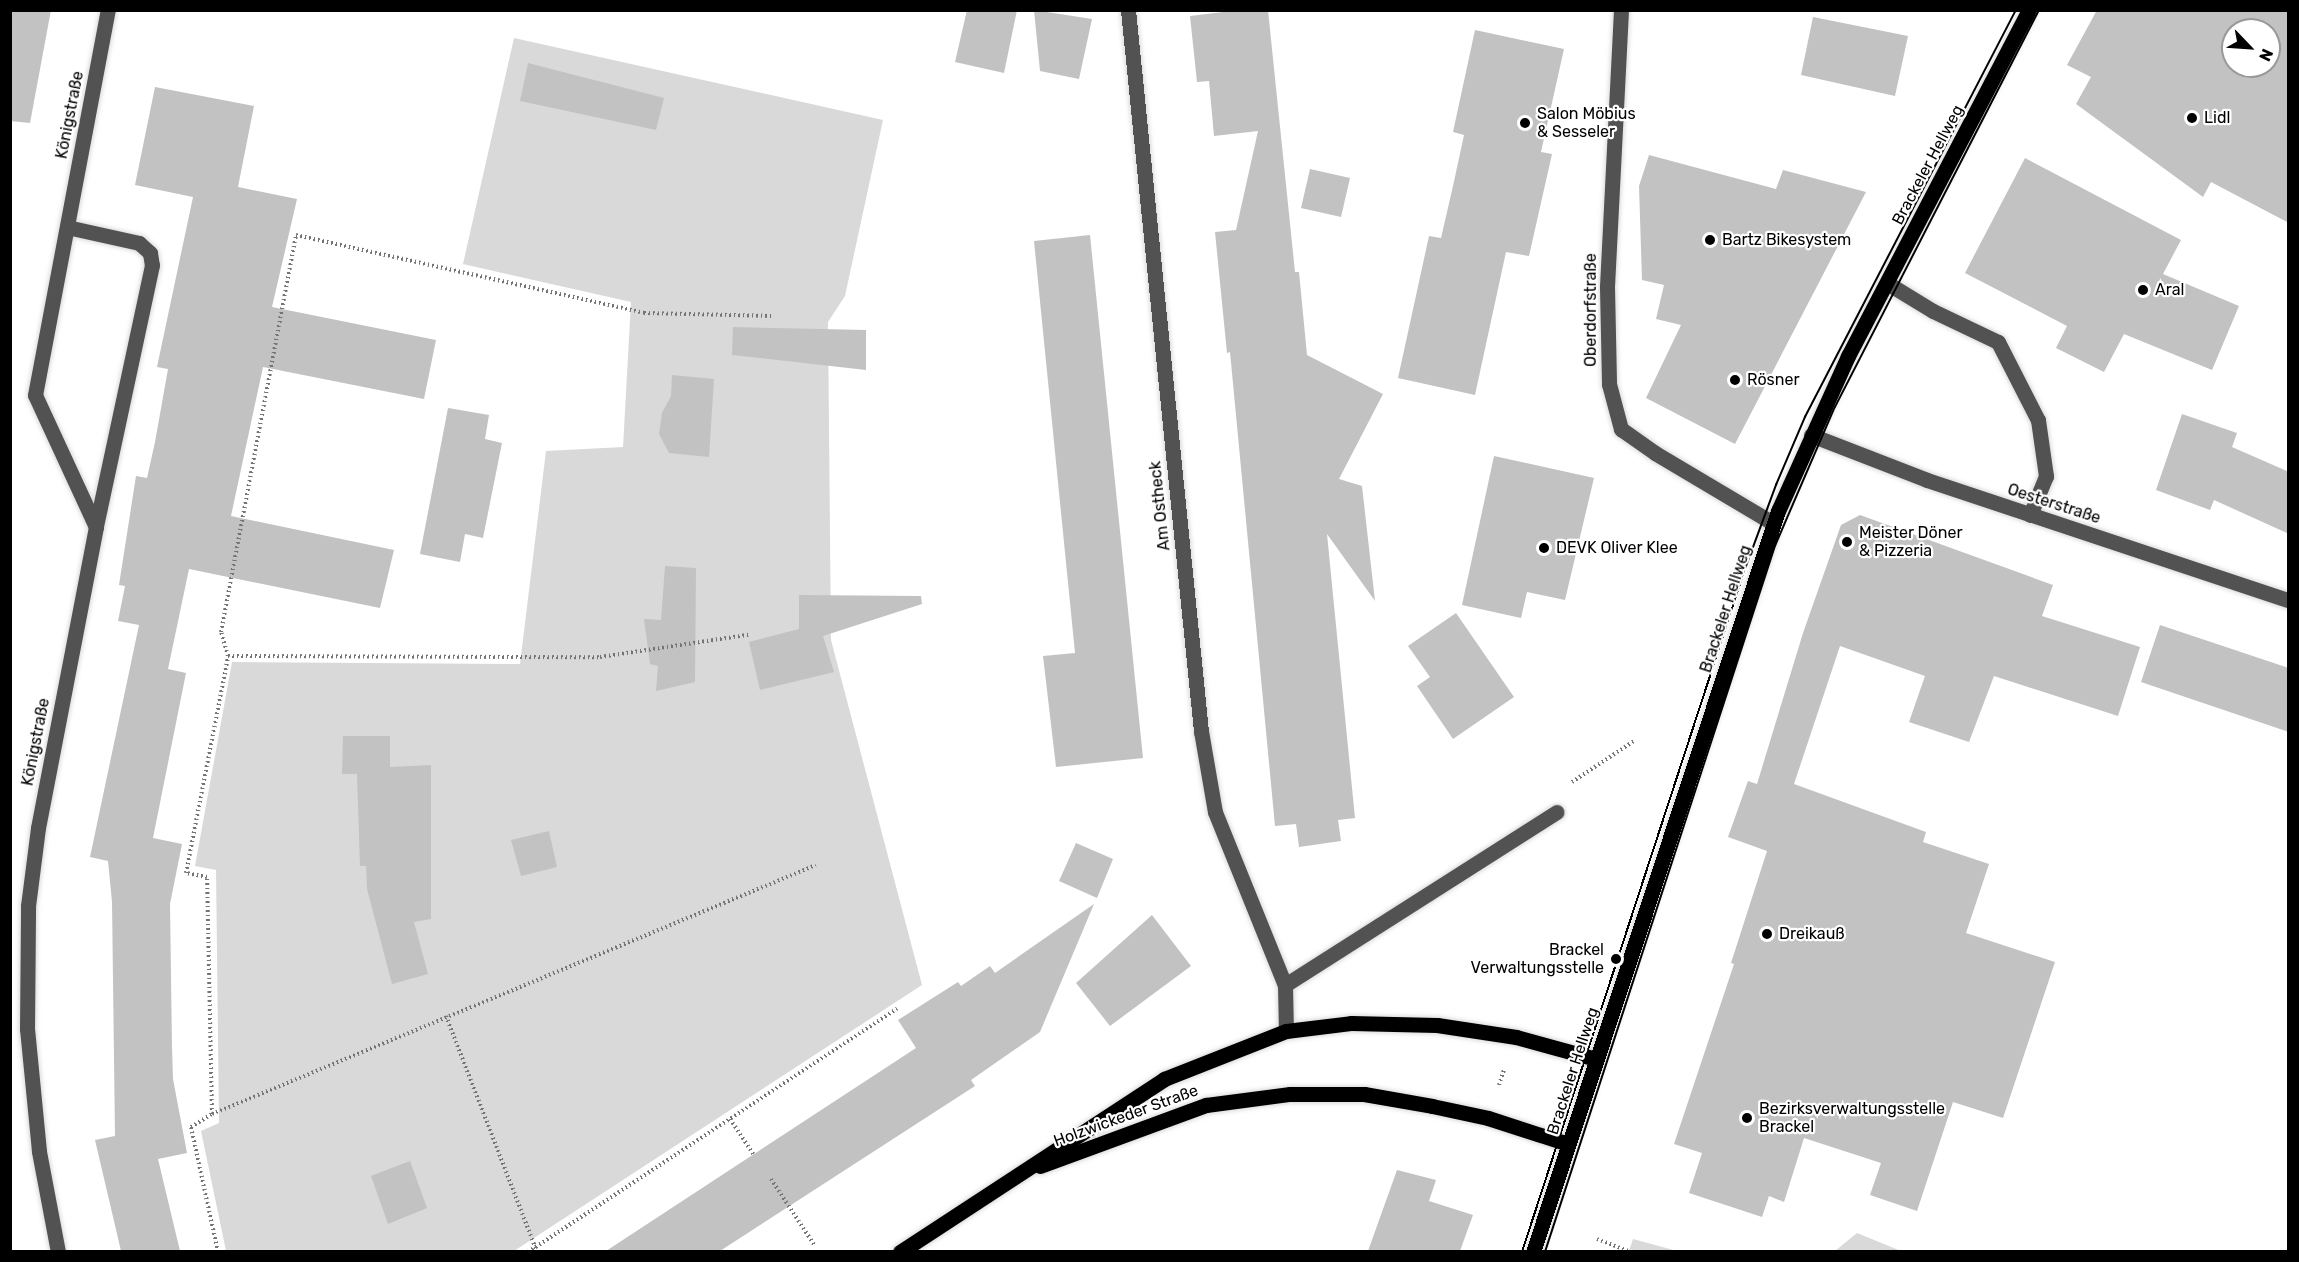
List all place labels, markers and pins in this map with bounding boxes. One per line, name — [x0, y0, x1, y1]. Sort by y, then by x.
place label: Salon Möbius & Sesseler — [1537, 104, 1636, 142]
place label: Lidl — [2204, 108, 2230, 128]
marker: Lidl — [2185, 111, 2199, 125]
marker: Salon Möbius & Sesseler — [1518, 116, 1532, 130]
place label: Bartz Bikesystem — [1722, 230, 1851, 250]
marker: Bartz Bikesystem — [1703, 233, 1717, 247]
place label: Aral — [2155, 280, 2184, 300]
marker: Aral — [2136, 283, 2150, 297]
place label: Rösner — [1747, 370, 1799, 390]
marker: Rösner — [1728, 373, 1742, 387]
place label: Meister Döner & Pizzeria — [1859, 523, 1963, 561]
marker: Meister Döner & Pizzeria — [1840, 535, 1854, 549]
place label: DEVK Oliver Klee — [1556, 538, 1678, 558]
marker: DEVK Oliver Klee — [1537, 541, 1551, 555]
place label: Dreikauß — [1779, 924, 1845, 944]
marker: Dreikauß — [1760, 927, 1774, 941]
place label: Brackel Verwaltungsstelle — [1471, 940, 1604, 978]
marker: Brackel Verwaltungsstelle — [1609, 952, 1623, 966]
place label: Bezirksverwaltungsstelle Brackel — [1759, 1099, 1945, 1137]
marker: Bezirksverwaltungsstelle Brackel — [1740, 1111, 1754, 1125]

